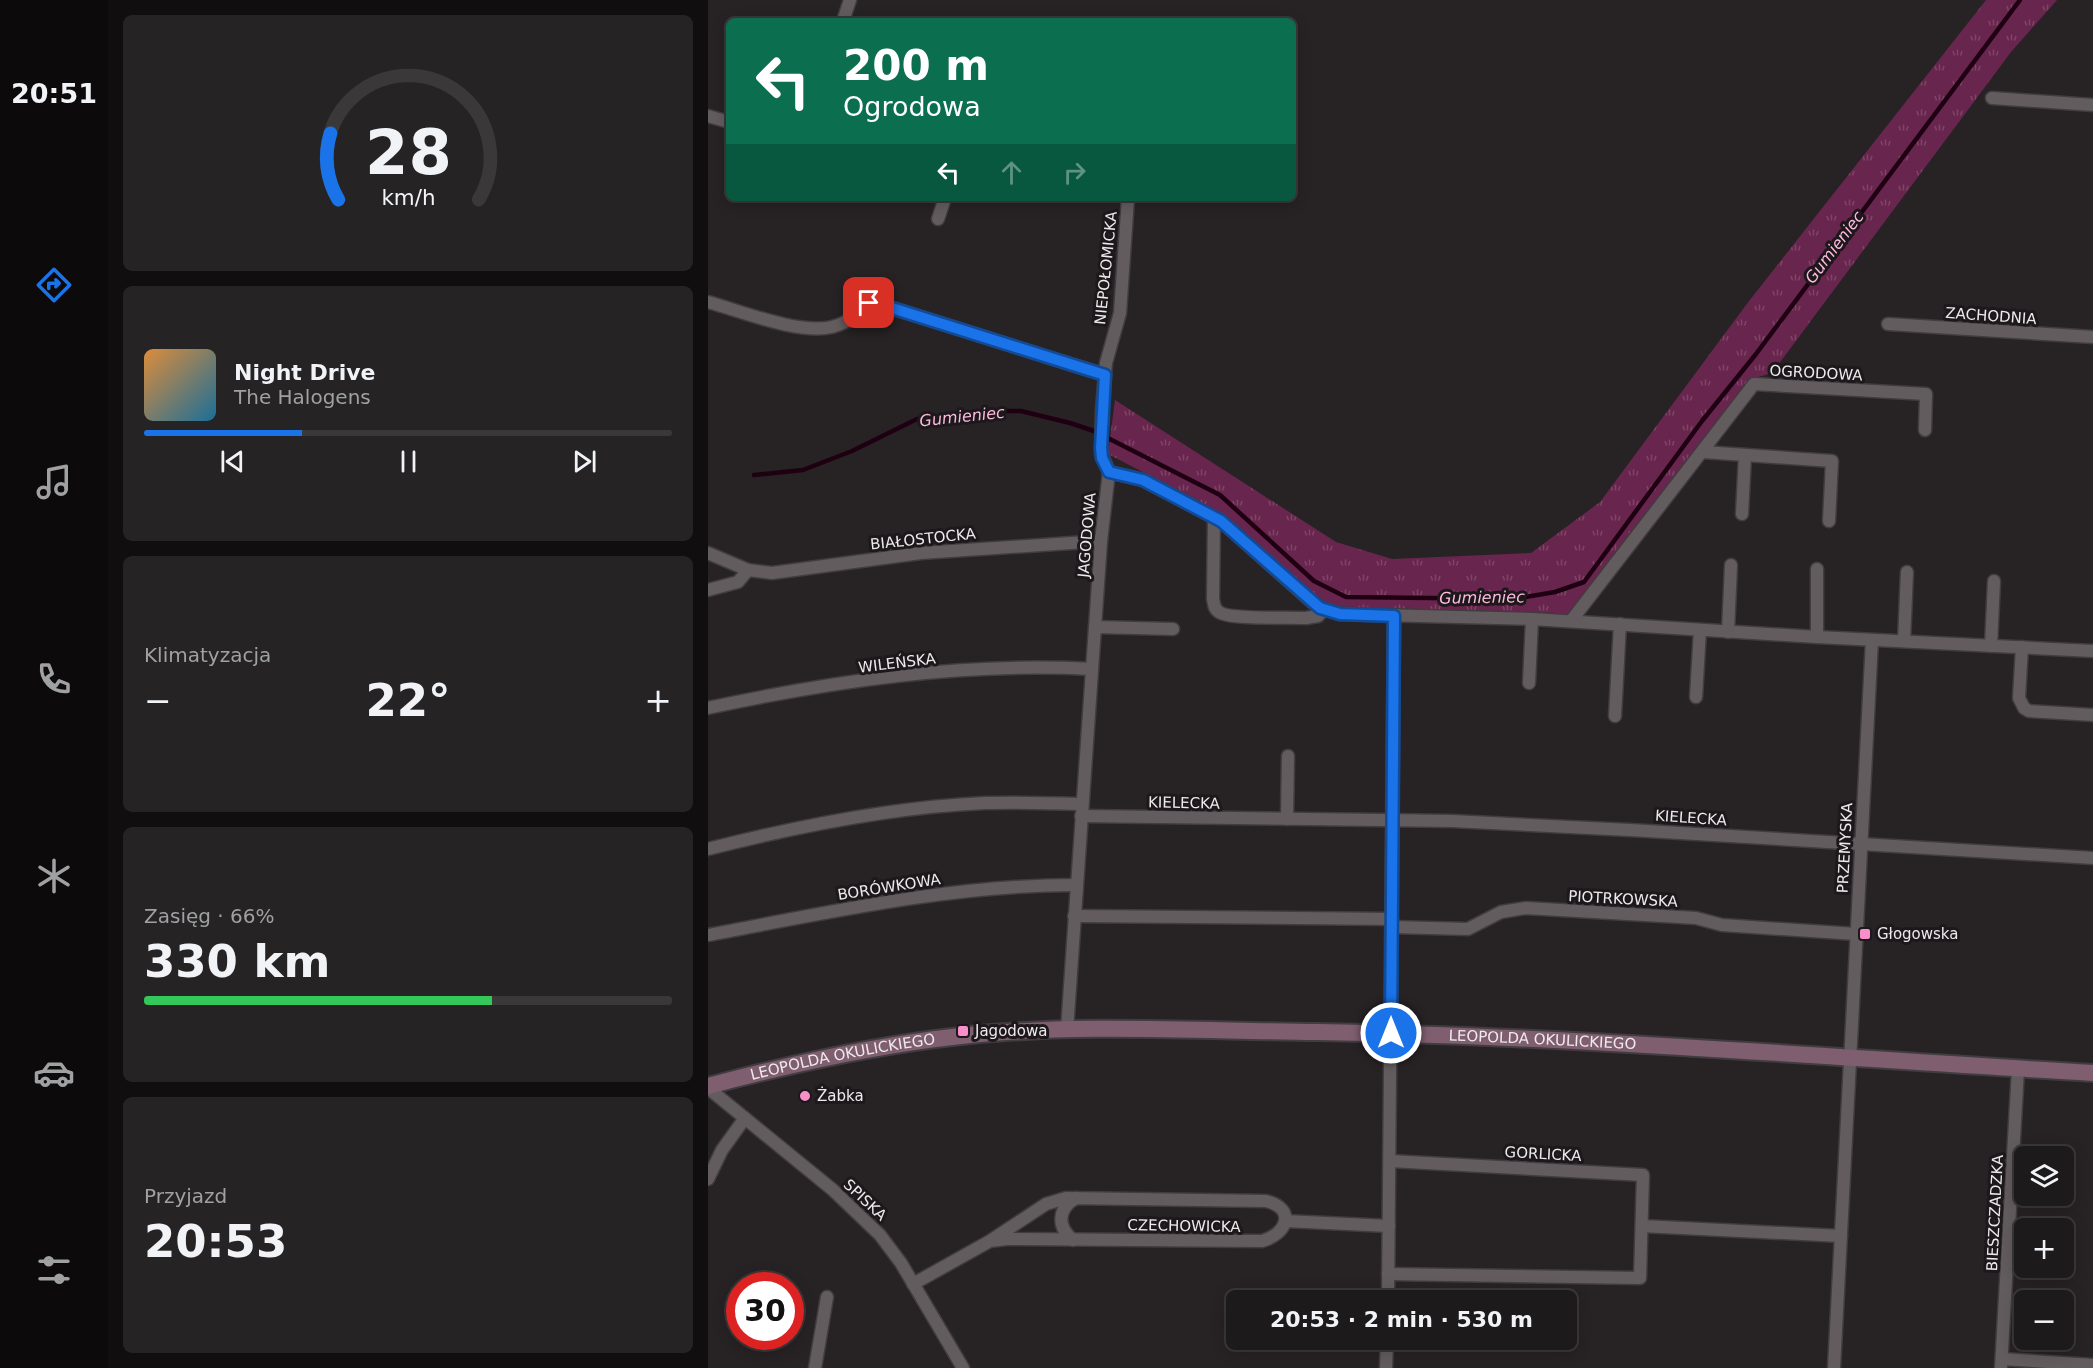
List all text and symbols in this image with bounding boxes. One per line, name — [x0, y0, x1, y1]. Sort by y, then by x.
text: 200 m — [843, 41, 989, 90]
icon: left — [744, 42, 822, 120]
text: 20:51 — [11, 78, 97, 109]
text: Ogrodowa — [843, 91, 981, 122]
text: 28 — [365, 116, 451, 189]
icon: left — [932, 156, 965, 189]
icon: ahead — [995, 156, 1028, 189]
icon: right — [1058, 156, 1091, 189]
text: km/h — [381, 185, 435, 210]
water label: Gumieniec — [1801, 207, 1868, 287]
street label: NIEPOŁOMICKA — [1091, 210, 1121, 326]
icon: directions — [33, 264, 75, 306]
pin — [843, 277, 894, 328]
icon: arrive — [852, 286, 885, 319]
street label: ZACHODNIA — [1945, 304, 2038, 328]
text: Night Drive — [234, 360, 375, 385]
street label: OGRODOWA — [1769, 362, 1864, 384]
text: The Halogens — [234, 385, 371, 409]
water label: Gumieniec — [918, 403, 1006, 430]
icon: previous — [216, 445, 249, 478]
icon: pause — [392, 445, 425, 478]
icon: next — [568, 445, 601, 478]
icon: music — [33, 461, 75, 503]
street label: JAGODOWA — [1074, 491, 1100, 579]
street label: BIAŁOSTOCKA — [869, 524, 977, 553]
water label: Gumieniec — [1439, 587, 1525, 608]
text: Klimatyzacja — [144, 643, 271, 667]
street label: WILEŃSKA — [857, 648, 937, 677]
icon: phone — [33, 658, 75, 700]
text: 22° — [365, 674, 451, 727]
text: − — [144, 681, 172, 720]
text: + — [644, 681, 672, 720]
street label: KIELECKA — [1148, 793, 1221, 813]
street label: PRZEMYSKA — [1834, 802, 1856, 894]
street label: KIELECKA — [1655, 807, 1728, 830]
icon: climate — [33, 855, 75, 897]
street label: BORÓWKOWA — [836, 869, 942, 904]
street label: PIOTRKOWSKA — [1568, 887, 1679, 911]
text: Zasięg · 66% — [144, 904, 274, 928]
place label: Głogowska — [1877, 925, 1958, 943]
marker: Głogowska — [1858, 927, 1872, 941]
text: 330 km — [144, 935, 330, 988]
position arrow — [1359, 1001, 1423, 1065]
place label: Jagodowa — [974, 1022, 1047, 1040]
marker: Jagodowa — [956, 1024, 970, 1038]
street label: LEOPOLDA OKULICKIEGO — [1448, 1026, 1637, 1053]
street label: LEOPOLDA OKULICKIEGO — [748, 1030, 936, 1084]
icon: car — [33, 1052, 75, 1094]
place label: Żabka — [817, 1086, 864, 1105]
marker: Żabka — [798, 1089, 812, 1103]
street label: GORLICKA — [1504, 1143, 1583, 1165]
map controls — [2014, 1146, 2074, 1350]
button: layers — [2014, 1146, 2074, 1206]
street label: BIESZCZADZKA — [1983, 1154, 2007, 1272]
street label: SPISKA — [840, 1176, 891, 1225]
text: Przyjazd — [144, 1184, 227, 1208]
text: 20:53 — [144, 1215, 287, 1268]
street label: CZECHOWICKA — [1127, 1216, 1242, 1236]
button: + — [2014, 1218, 2074, 1278]
icon: filters — [33, 1249, 75, 1291]
speed limit sign: 30 — [726, 1272, 804, 1350]
button: − — [2014, 1290, 2074, 1350]
text: 20:53 · 2 min · 530 m — [1270, 1307, 1533, 1332]

